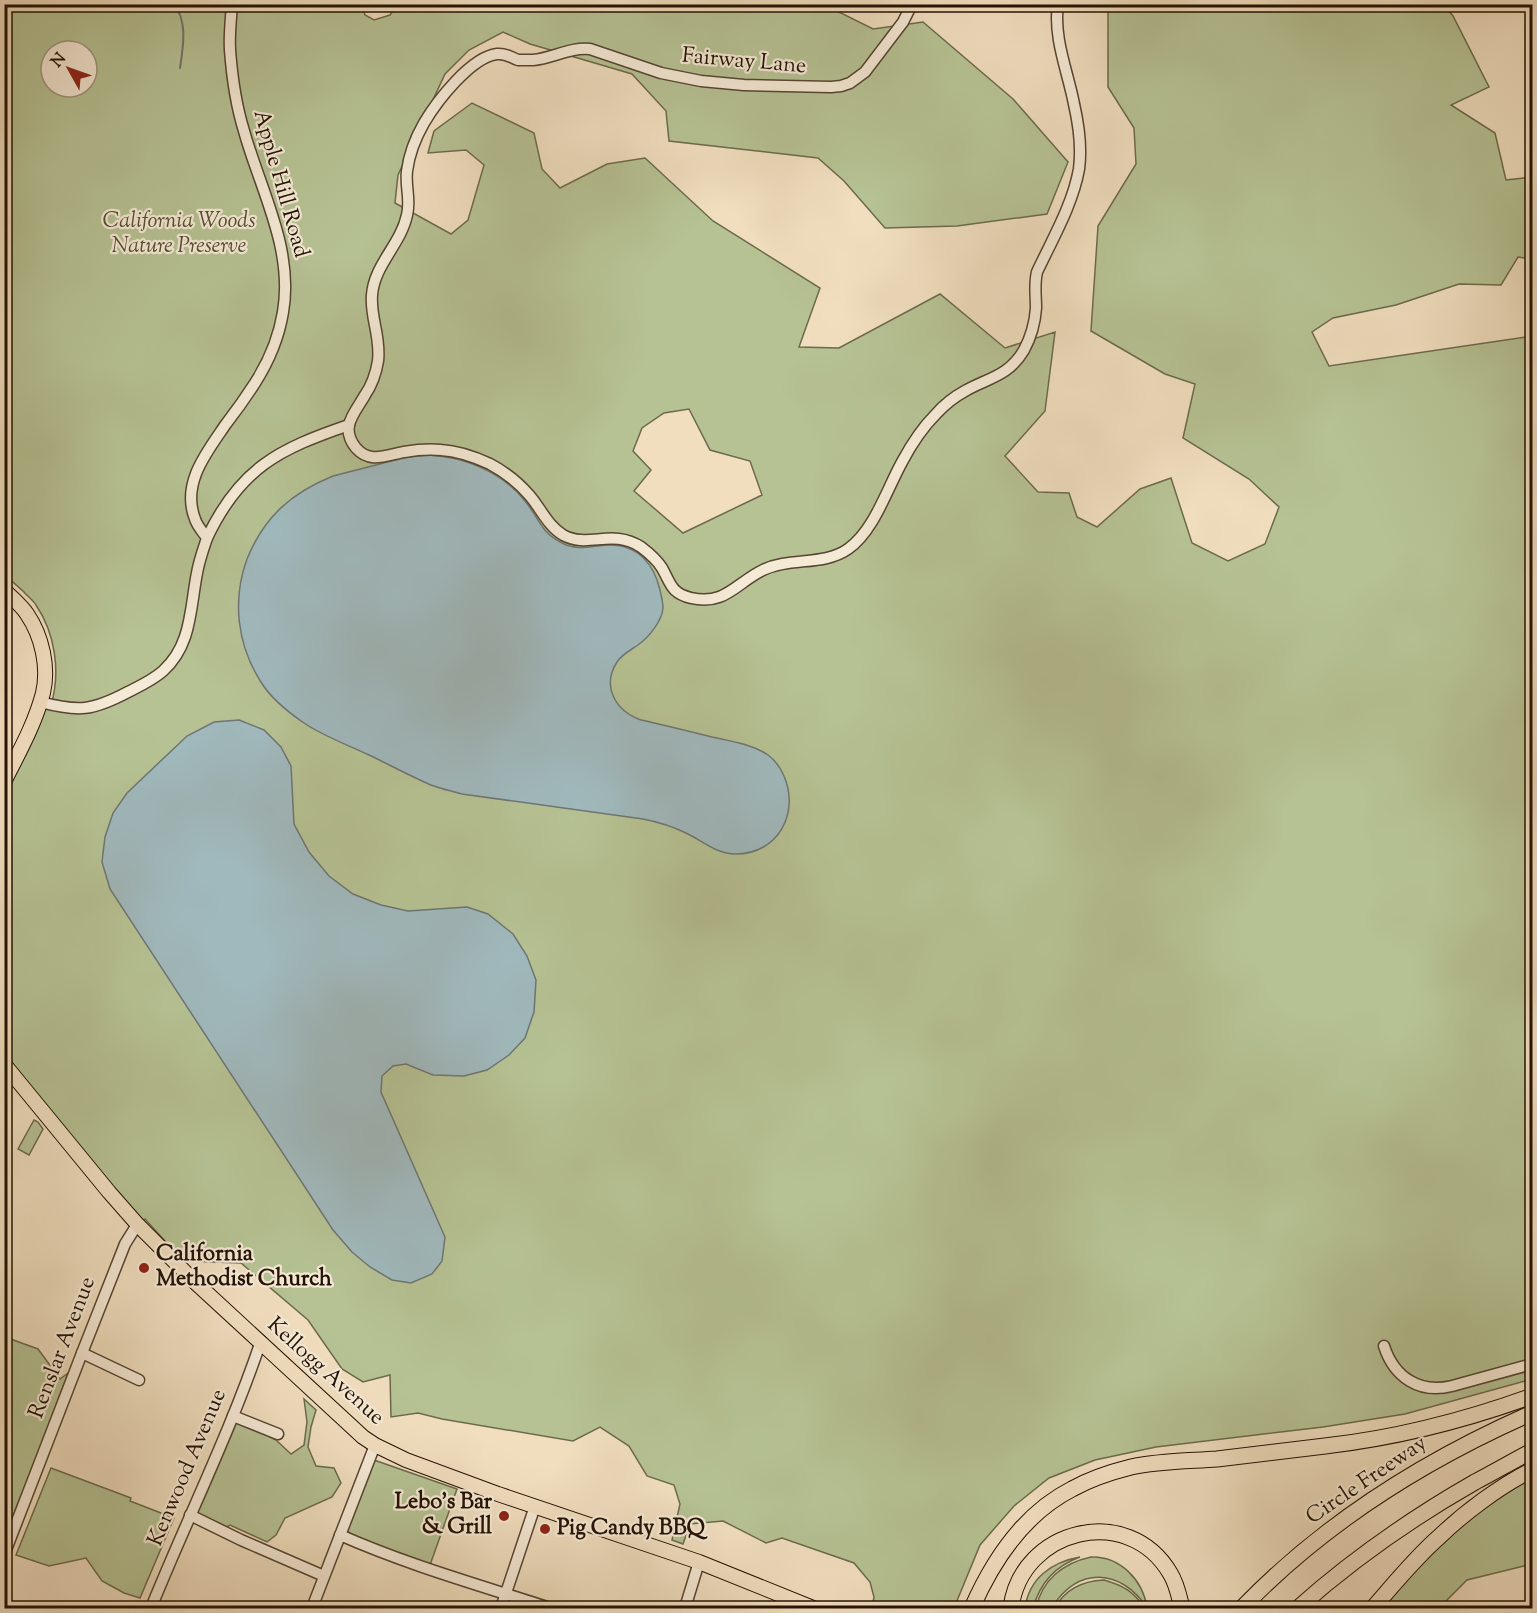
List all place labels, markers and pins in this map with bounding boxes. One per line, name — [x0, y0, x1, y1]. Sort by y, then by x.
place label: California Methodist Church — [156, 1239, 332, 1296]
marker: California Methodist Church — [137, 1261, 151, 1275]
place label: Lebo's Bar & Grill — [395, 1487, 493, 1544]
marker: Lebo's Bar & Grill — [497, 1509, 511, 1523]
place label: Pig Candy BBQ — [557, 1513, 709, 1545]
marker: Pig Candy BBQ — [538, 1522, 552, 1536]

